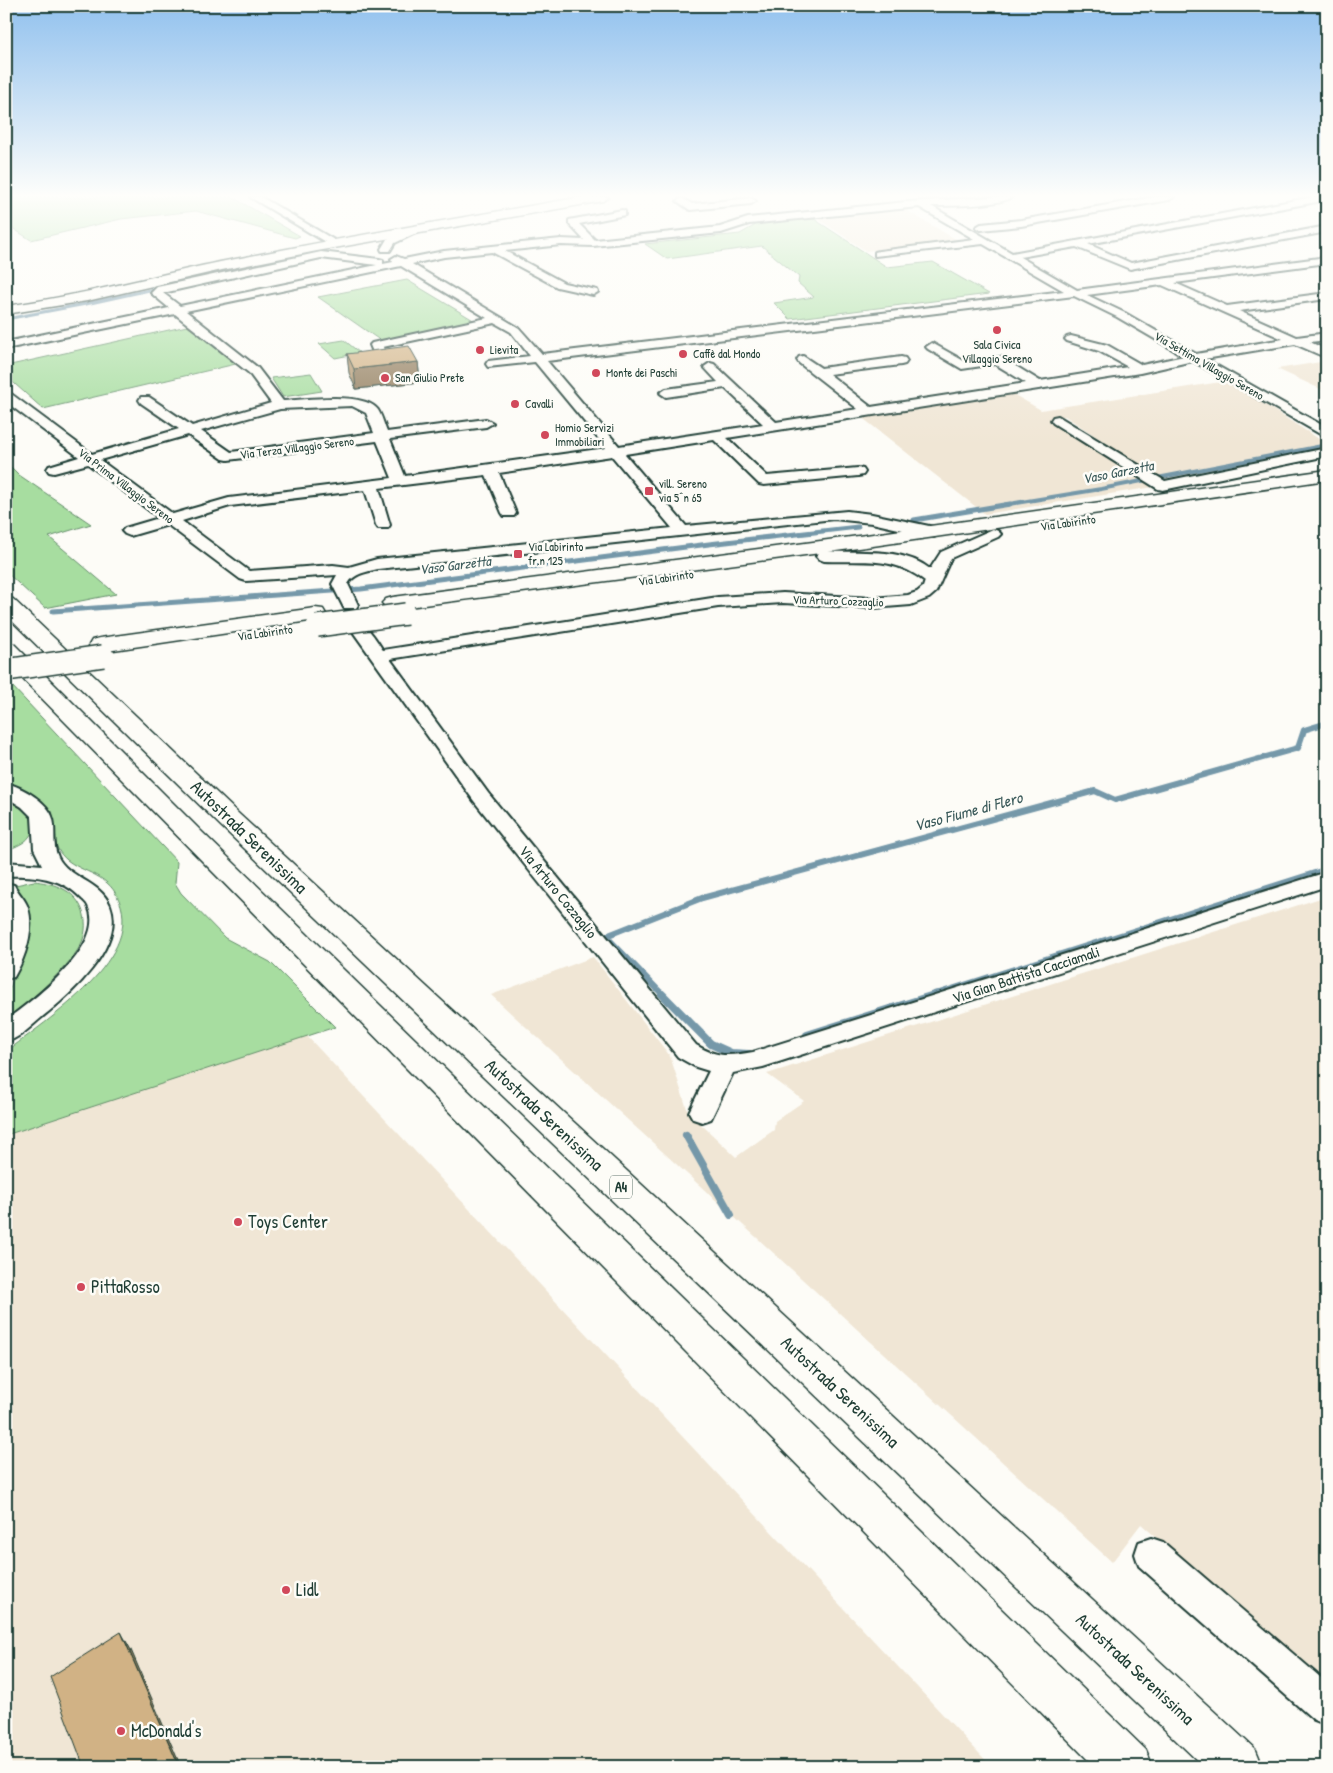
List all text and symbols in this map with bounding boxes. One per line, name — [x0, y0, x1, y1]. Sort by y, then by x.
marker: Sala Civica Villaggio Sereno — [991, 324, 1003, 336]
street label: Via Settima Villaggio Sereno — [1151, 327, 1267, 404]
place label: Sala Civica Villaggio Sereno — [962, 336, 1032, 367]
place label: Lievita — [490, 341, 519, 358]
marker: Lievita — [474, 344, 486, 356]
place label: Caffè dal Mondo — [693, 345, 761, 362]
marker: Caffè dal Mondo — [677, 348, 689, 360]
place label: Monte dei Paschi — [606, 364, 677, 381]
marker: Monte dei Paschi — [590, 367, 602, 379]
place label: San Giulio Prete — [395, 369, 464, 386]
marker: San Giulio Prete — [379, 372, 391, 384]
place label: Cavalli — [525, 395, 554, 412]
marker: Cavalli — [509, 398, 521, 410]
place label: Homio Servizi Immobiliari — [555, 419, 614, 450]
marker: Homio Servizi Immobiliari — [539, 429, 551, 441]
street label: Via Terza Villaggio Sereno — [239, 432, 355, 463]
street label: Via Prima Villaggio Sereno — [75, 444, 178, 527]
water label: Vaso Garzetta — [1081, 455, 1156, 488]
place label: vill. Sereno via 5^n 65 — [659, 475, 707, 506]
marker: vill. Sereno via 5^n 65 — [643, 485, 655, 497]
street label: Via Labirinto — [1039, 510, 1097, 535]
place label: Via Labirinto fr.n 125 — [528, 538, 584, 569]
marker: Via Labirinto fr.n 125 — [512, 548, 524, 560]
water label: Vaso Garzetta — [418, 551, 493, 578]
street label: Via Labirinto — [637, 565, 695, 590]
street label: Via Arturo Cozzaglio — [792, 590, 884, 611]
street label: Via Labirinto — [236, 620, 294, 645]
street label: Autostrada Serenissima — [185, 774, 313, 899]
water label: Vaso Fiume di Flero — [911, 786, 1026, 836]
street label: Via Arturo Cozzaglio — [514, 841, 602, 942]
street label: Via Gian Battista Cacciamali — [950, 941, 1102, 1008]
street label: Autostrada Serenissima — [480, 1053, 609, 1176]
road number: A4 — [610, 1176, 632, 1198]
place label: Toys Center — [248, 1209, 328, 1234]
marker: Toys Center — [232, 1216, 244, 1228]
place label: PittaRosso — [91, 1274, 160, 1299]
marker: PittaRosso — [75, 1281, 87, 1293]
street label: Autostrada Serenissima — [776, 1330, 905, 1453]
place label: Lidl — [296, 1577, 319, 1602]
marker: Lidl — [280, 1584, 292, 1596]
street label: Autostrada Serenissima — [1071, 1607, 1200, 1730]
place label: McDonald's — [131, 1718, 201, 1743]
marker: McDonald's — [115, 1725, 127, 1737]

